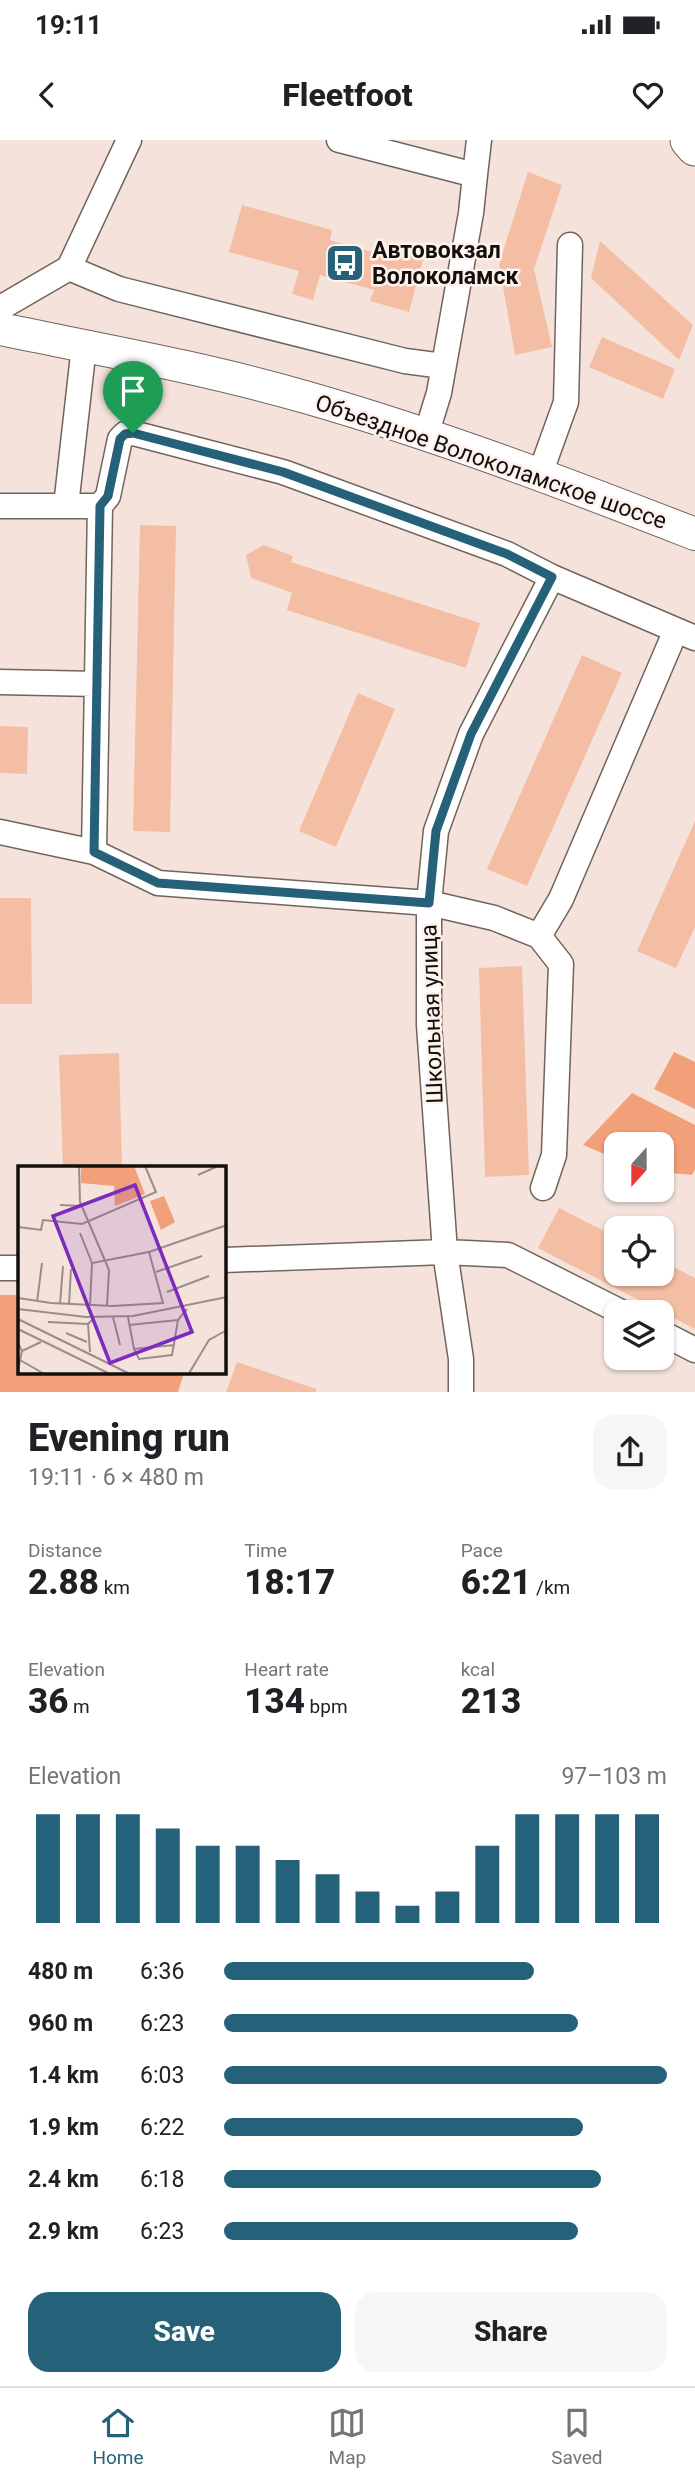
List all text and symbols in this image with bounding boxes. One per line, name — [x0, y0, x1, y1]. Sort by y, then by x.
text: 19:11 — [35, 10, 102, 40]
icon: back — [28, 76, 66, 114]
text: Fleetfoot — [282, 76, 413, 114]
icon: heart — [629, 76, 667, 114]
place label: Автовокзал Волоколамск — [372, 237, 519, 290]
bus stop icon: Автовокзал Волоколамск — [324, 242, 366, 284]
pin — [103, 361, 163, 433]
icon: arrive — [114, 372, 152, 410]
street label: Объездное Волоколамское шоссе — [312, 389, 670, 535]
street label: Школьная улица — [415, 924, 449, 1104]
north arrow — [604, 1132, 674, 1202]
map controls — [604, 1132, 674, 1370]
inset map — [18, 1166, 226, 1374]
button: locate — [604, 1216, 674, 1286]
button: layers — [604, 1300, 674, 1370]
button: share — [593, 1415, 667, 1489]
text: Evening run — [28, 1416, 230, 1460]
text: 19:11 · 6 × 480 m — [28, 1464, 204, 1491]
text: Distance — [28, 1539, 102, 1562]
text: Time — [244, 1539, 287, 1562]
text: Pace — [461, 1539, 503, 1562]
text: 2.88 — [28, 1562, 99, 1603]
text: 18:17 — [244, 1562, 335, 1603]
text: 6:21 — [461, 1562, 531, 1603]
text: km — [99, 1576, 130, 1599]
text: /km — [531, 1576, 570, 1599]
text: Elevation — [28, 1658, 105, 1681]
text: Heart rate — [244, 1658, 329, 1681]
text: kcal — [461, 1658, 495, 1681]
text: 36 — [28, 1681, 68, 1722]
text: 134 — [244, 1681, 305, 1722]
text: 213 — [461, 1681, 521, 1722]
text: m — [68, 1695, 90, 1718]
text: bpm — [305, 1695, 348, 1718]
text: Elevation — [28, 1763, 121, 1790]
text: 97–103 m — [561, 1763, 667, 1790]
text: 480 m — [28, 1958, 93, 1985]
text: 6:36 — [140, 1958, 184, 1985]
text: 960 m — [28, 2010, 93, 2037]
text: 6:23 — [140, 2010, 184, 2037]
text: 1.4 km — [28, 2062, 99, 2089]
text: 6:03 — [140, 2062, 184, 2089]
text: 1.9 km — [28, 2114, 99, 2141]
text: 6:22 — [140, 2114, 184, 2141]
text: 2.4 km — [28, 2166, 99, 2193]
text: 6:18 — [140, 2166, 184, 2193]
text: 2.9 km — [28, 2218, 99, 2245]
text: 6:23 — [140, 2218, 184, 2245]
button: Save — [28, 2292, 341, 2372]
button: Share — [355, 2292, 667, 2372]
tab: Home — [92, 2404, 144, 2469]
tab: Map — [328, 2404, 366, 2469]
tab: Saved — [551, 2404, 603, 2469]

